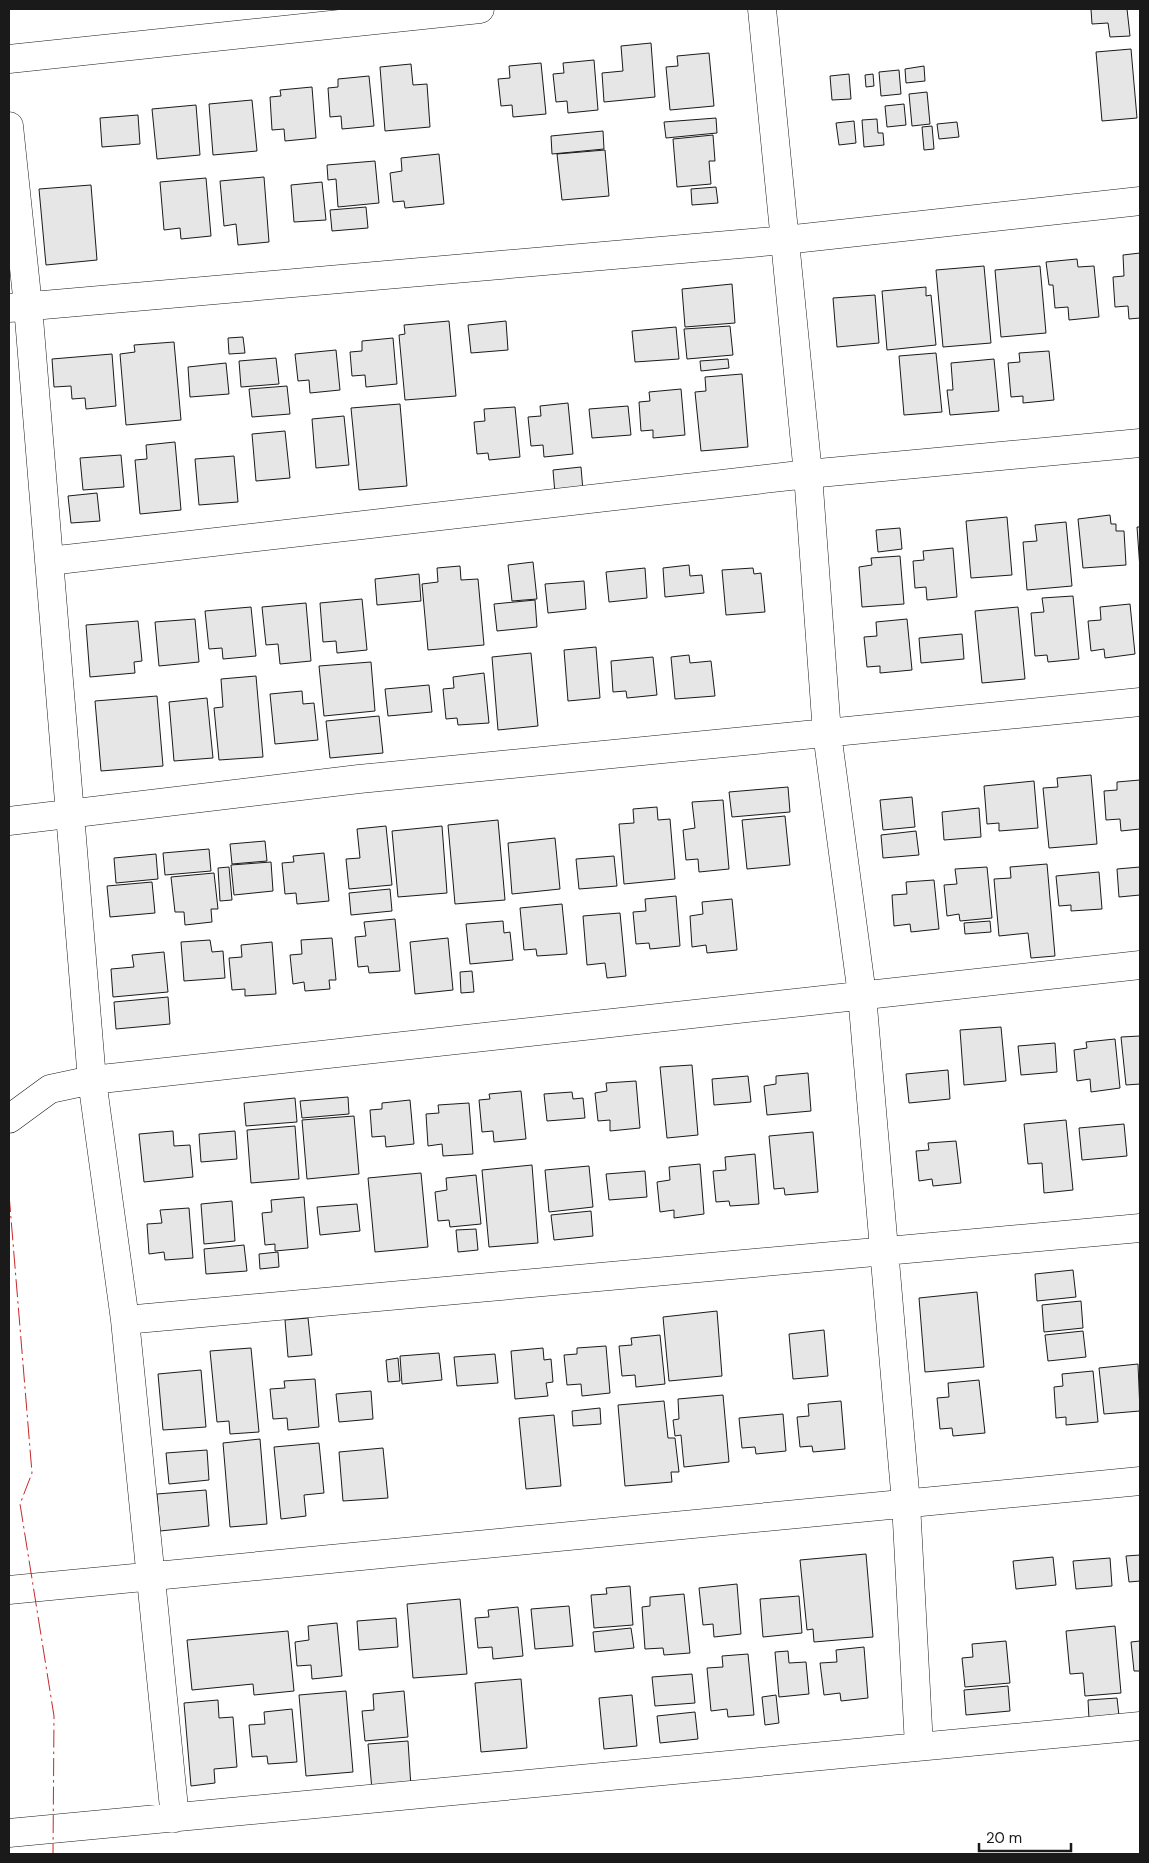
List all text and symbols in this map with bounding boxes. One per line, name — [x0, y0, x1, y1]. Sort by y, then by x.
scale bar — [979, 1820, 1072, 1852]
text: 20 m — [986, 1828, 1022, 1848]

